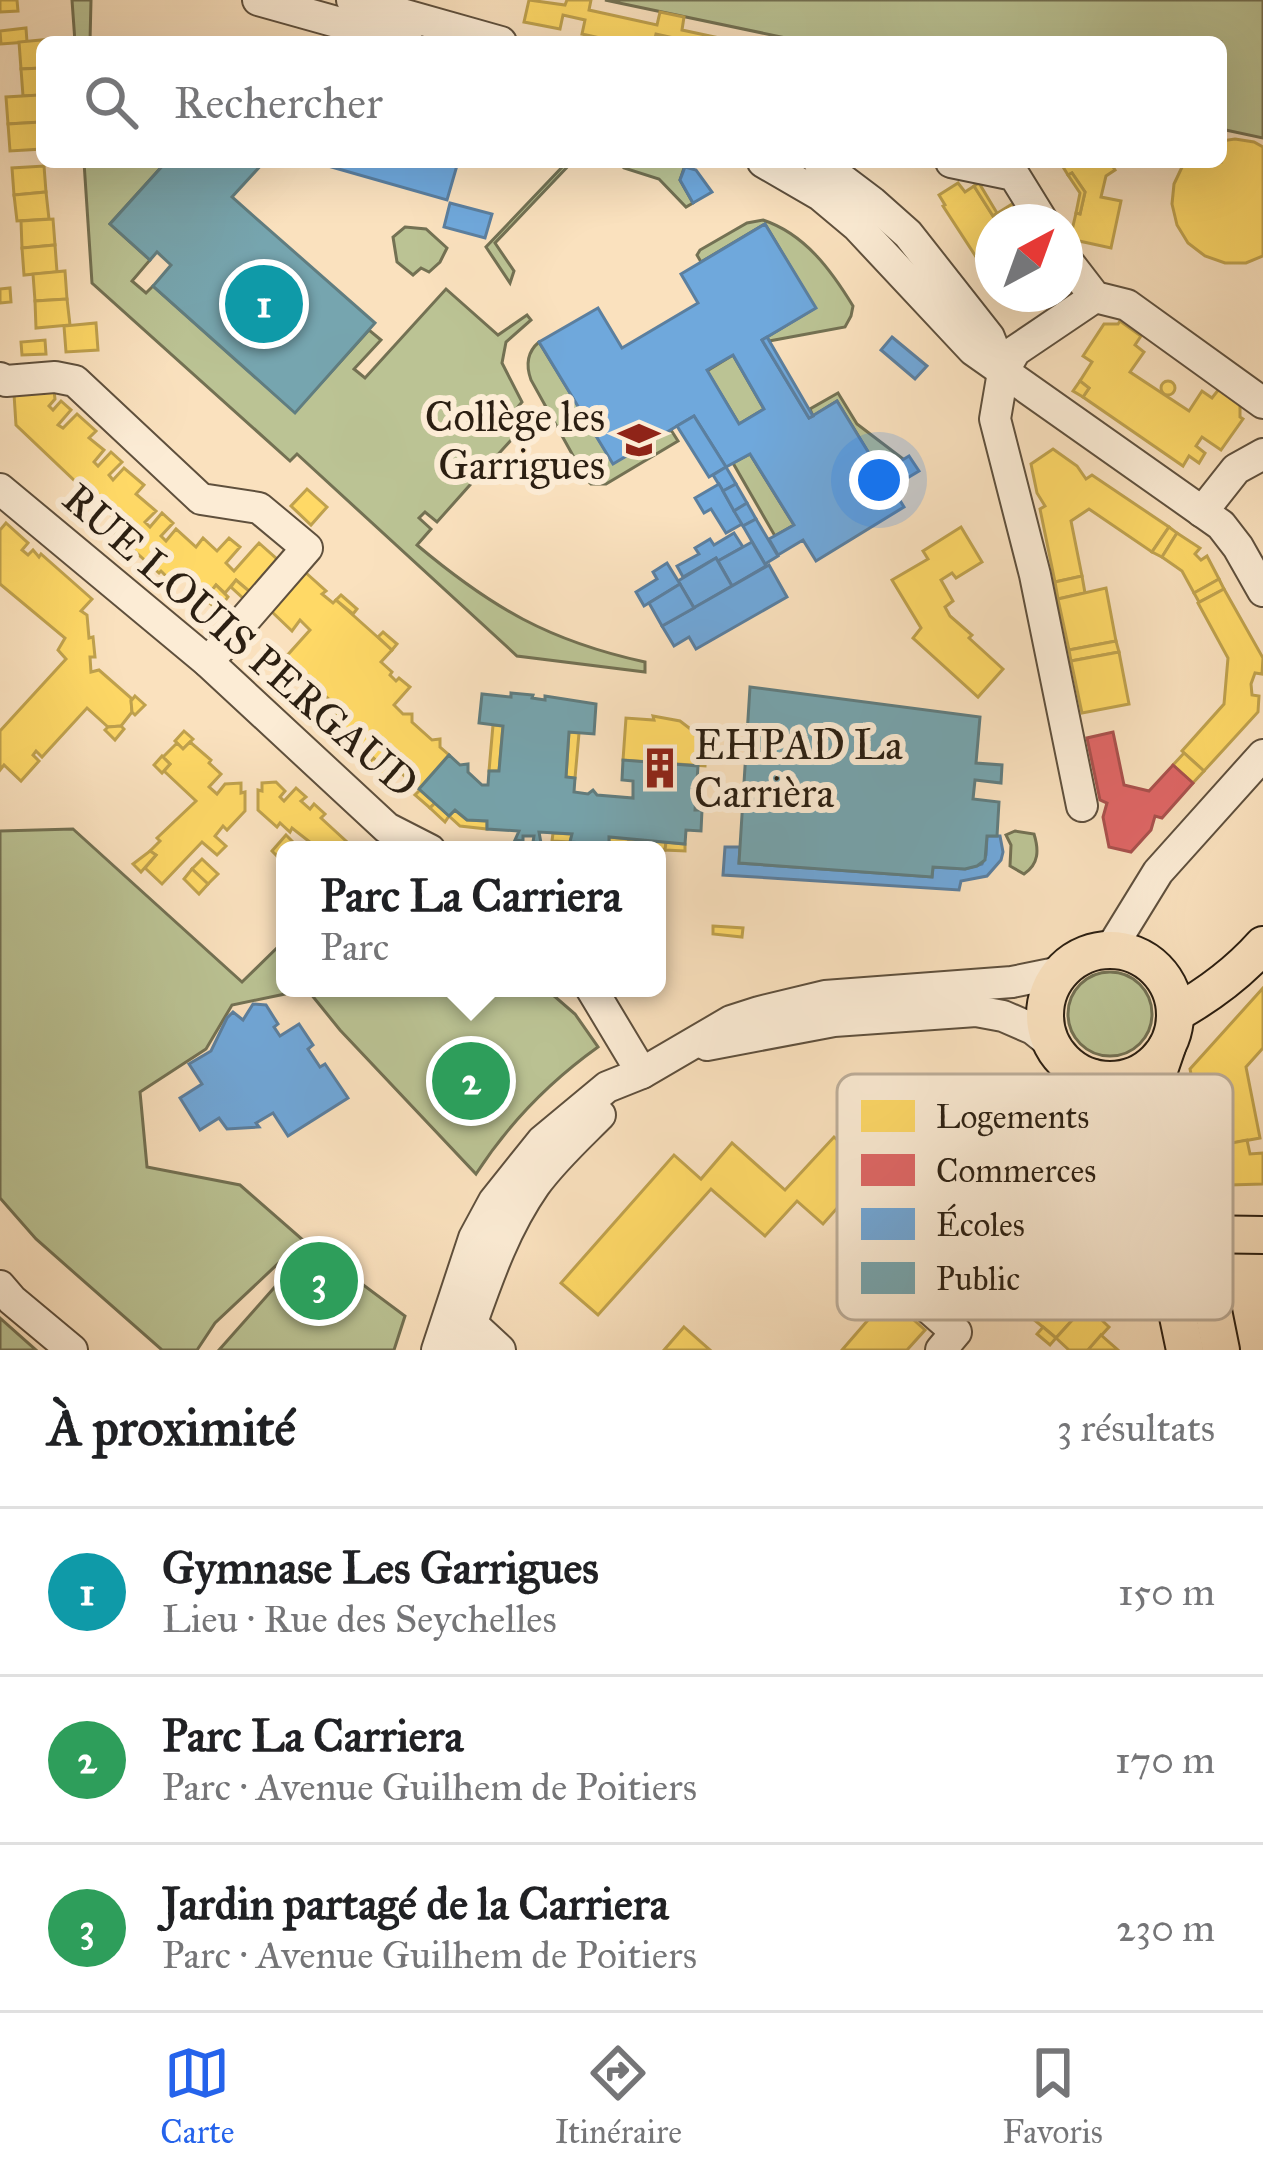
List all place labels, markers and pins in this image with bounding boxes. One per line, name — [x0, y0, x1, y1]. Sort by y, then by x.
pin: 1 — [225, 259, 303, 349]
place label: Collège les Garrigues — [425, 391, 605, 491]
school or university icon: Collège les Garrigues — [616, 417, 662, 463]
place label: EHPAD La Carrièra — [694, 719, 903, 819]
building icon: EHPAD La Carrièra — [637, 745, 683, 791]
pin: 2 — [432, 1036, 510, 1126]
pin: 3 — [280, 1236, 358, 1326]

